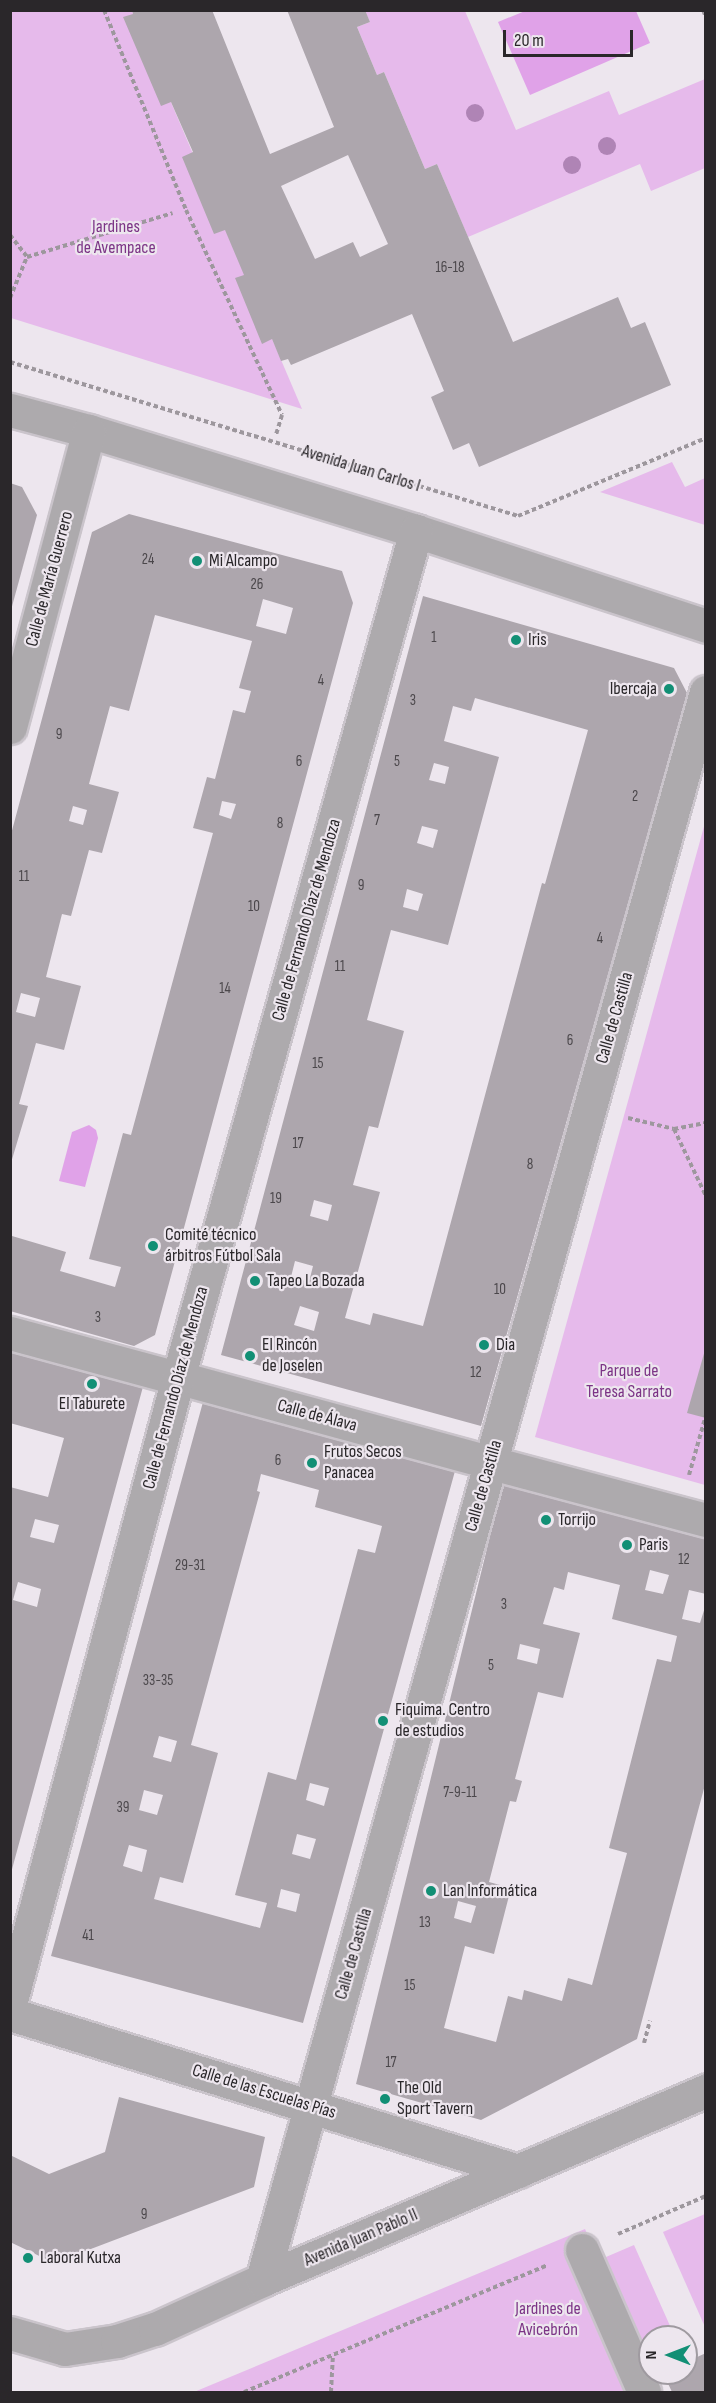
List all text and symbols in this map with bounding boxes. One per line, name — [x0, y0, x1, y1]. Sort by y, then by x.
scale bar — [506, 18, 636, 56]
text: 20 m — [514, 30, 544, 51]
park label: Jardines de Avempace — [76, 217, 156, 260]
house number: 16-18 — [435, 259, 465, 277]
street label: Avenida Juan Carlos I — [299, 441, 423, 497]
street label: Calle de María Guerrero — [22, 509, 78, 649]
place label: Mi Alcampo — [209, 550, 278, 572]
house number: 24 — [142, 551, 154, 569]
marker: Mi Alcampo — [190, 554, 204, 568]
house number: 26 — [251, 576, 263, 594]
house number: 1 — [431, 629, 437, 647]
place label: Iris — [528, 629, 547, 651]
marker: Iris — [509, 633, 523, 647]
house number: 4 — [318, 672, 324, 690]
place label: Ibercaja — [610, 678, 657, 700]
marker: Ibercaja — [662, 682, 676, 696]
house number: 3 — [410, 692, 416, 710]
house number: 9 — [56, 726, 62, 744]
house number: 6 — [296, 753, 302, 771]
house number: 5 — [394, 753, 400, 771]
house number: 2 — [632, 788, 638, 806]
house number: 7 — [374, 812, 380, 830]
house number: 8 — [277, 815, 283, 833]
street label: Calle de Fernando Díaz de Mendoza — [268, 817, 346, 1023]
house number: 11 — [19, 868, 29, 886]
house number: 9 — [358, 877, 364, 895]
house number: 10 — [248, 898, 260, 916]
house number: 4 — [597, 930, 603, 948]
house number: 11 — [335, 958, 345, 976]
street label: Calle de Castilla — [592, 970, 638, 1066]
house number: 14 — [219, 980, 231, 998]
house number: 6 — [567, 1032, 573, 1050]
house number: 15 — [312, 1055, 324, 1073]
house number: 17 — [292, 1135, 304, 1153]
house number: 8 — [527, 1156, 533, 1174]
house number: 19 — [270, 1190, 282, 1208]
place label: Comité técnico árbitros Fútbol Sala — [165, 1225, 281, 1268]
marker: Comité técnico árbitros Fútbol Sala — [146, 1239, 160, 1253]
place label: Tapeo La Bozada — [267, 1270, 365, 1292]
marker: Tapeo La Bozada — [248, 1274, 262, 1288]
house number: 10 — [494, 1281, 506, 1299]
street label: Calle de Fernando Díaz de Mendoza — [139, 1284, 213, 1492]
house number: 3 — [95, 1309, 101, 1327]
place label: Dia — [496, 1334, 515, 1356]
place label: El Rincón de Joselen — [262, 1335, 323, 1378]
marker: Dia — [477, 1338, 491, 1352]
marker: El Rincón de Joselen — [243, 1349, 257, 1363]
park label: Parque de Teresa Sarrato — [586, 1361, 672, 1404]
house number: 12 — [470, 1364, 482, 1382]
marker: El Taburete — [85, 1377, 99, 1391]
place label: El Taburete — [59, 1393, 125, 1415]
street label: Calle de Álava — [275, 1395, 359, 1437]
street label: Calle de Castilla — [461, 1438, 507, 1534]
place label: Frutos Secos Panacea — [324, 1442, 402, 1484]
house number: 6 — [275, 1452, 281, 1470]
marker: Frutos Secos Panacea — [305, 1456, 319, 1470]
place label: Torrijo — [558, 1509, 596, 1531]
marker: Torrijo — [539, 1513, 553, 1527]
place label: Paris — [639, 1534, 668, 1556]
marker: Paris — [620, 1538, 634, 1552]
house number: 12 — [678, 1551, 690, 1569]
house number: 29-31 — [175, 1557, 205, 1575]
house number: 3 — [501, 1596, 507, 1614]
house number: 5 — [488, 1657, 494, 1675]
house number: 33-35 — [143, 1672, 173, 1690]
place label: Fiquima. Centro de estudios — [395, 1700, 490, 1742]
marker: Fiquima. Centro de estudios — [376, 1714, 390, 1728]
house number: 7-9-11 — [443, 1784, 477, 1802]
house number: 39 — [117, 1799, 129, 1817]
place label: Lan Informática — [443, 1880, 537, 1902]
marker: Lan Informática — [424, 1884, 438, 1898]
street label: Calle de Castilla — [331, 1906, 377, 2002]
house number: 13 — [419, 1914, 431, 1932]
house number: 41 — [82, 1927, 94, 1945]
house number: 15 — [404, 1977, 416, 1995]
house number: 17 — [385, 2054, 397, 2072]
street label: Calle de las Escuelas Pías — [190, 2060, 338, 2124]
place label: The Old Sport Tavern — [397, 2078, 473, 2120]
marker: The Old Sport Tavern — [378, 2092, 392, 2106]
street label: Avenida Juan Pablo II — [301, 2204, 421, 2272]
house number: 9 — [141, 2206, 147, 2224]
place label: Laboral Kutxa — [40, 2247, 121, 2269]
marker: Laboral Kutxa — [21, 2251, 35, 2265]
park label: Jardines de Avicebrón — [515, 2299, 581, 2342]
north arrow — [638, 2325, 698, 2385]
text: N — [642, 2351, 661, 2359]

